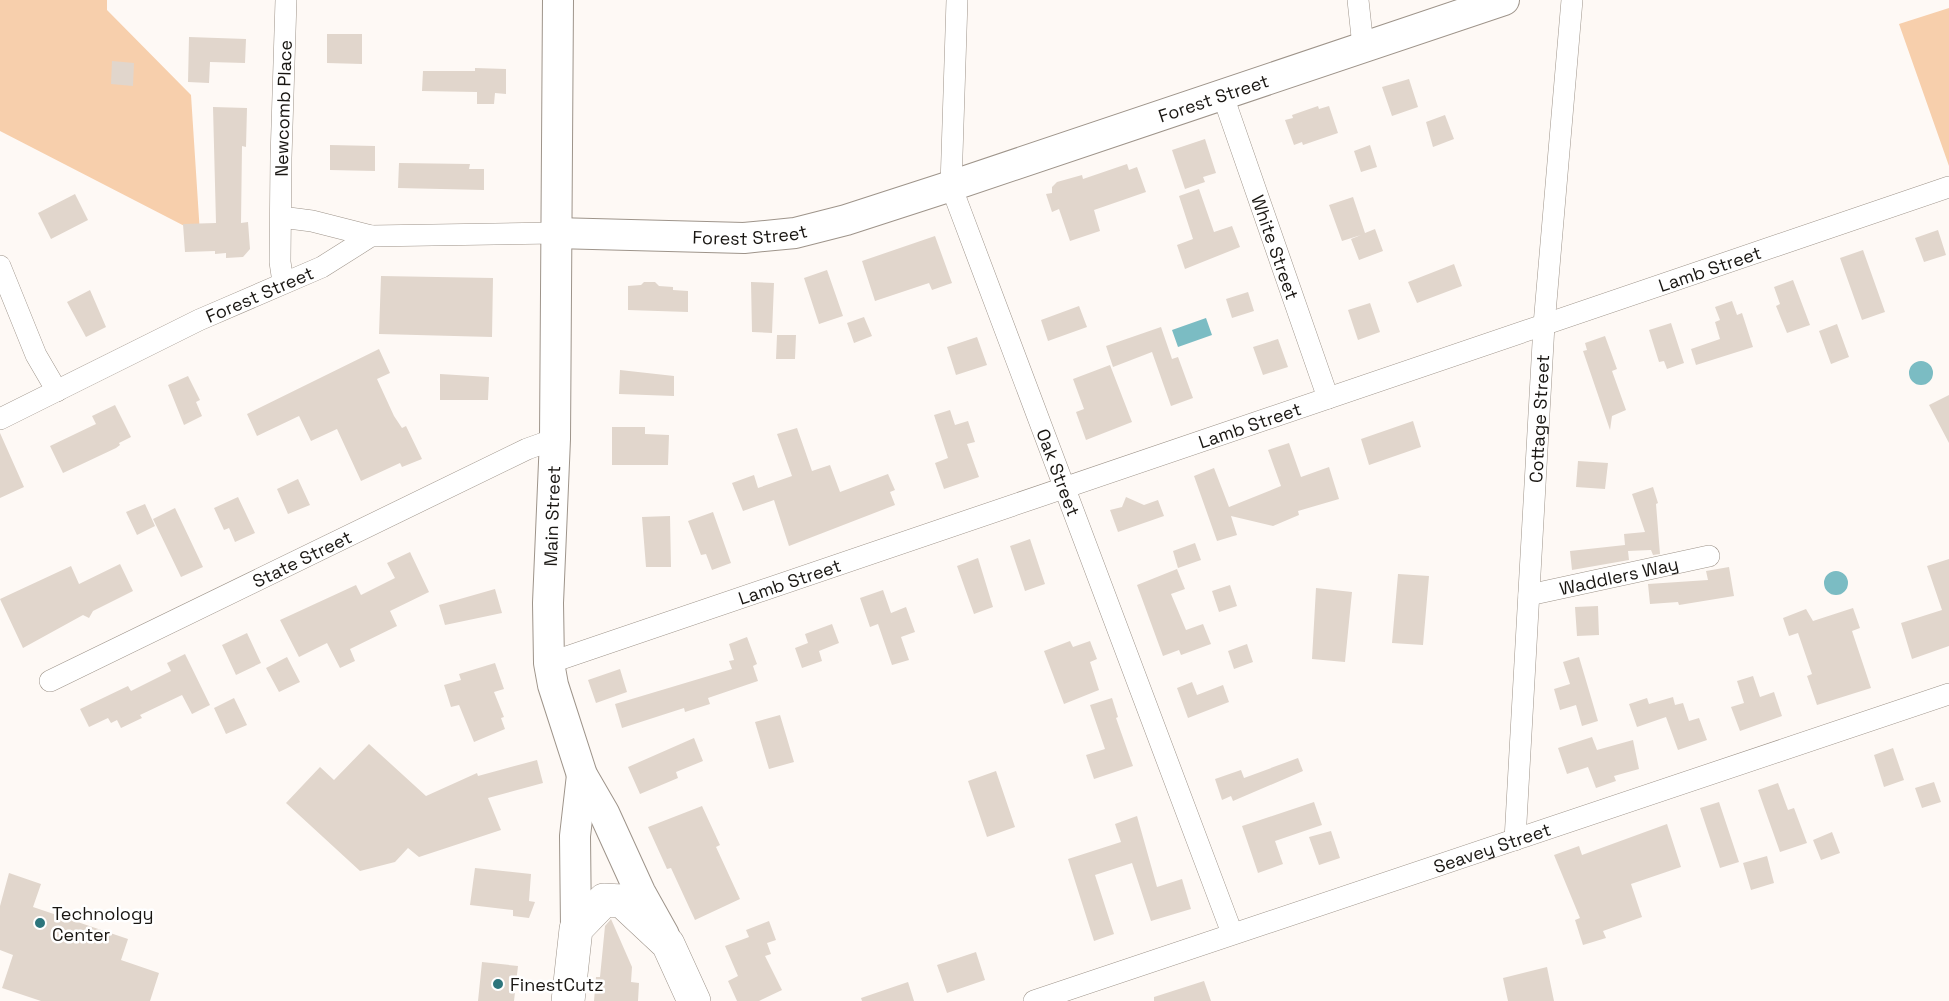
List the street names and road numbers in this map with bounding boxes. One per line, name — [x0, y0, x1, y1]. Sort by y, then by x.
street label: Newcomb Place — [269, 39, 296, 177]
street label: Forest Street — [1155, 69, 1271, 127]
street label: White Street — [1247, 192, 1304, 303]
street label: Forest Street — [692, 219, 810, 250]
street label: Lamb Street — [1655, 240, 1764, 296]
street label: Forest Street — [202, 261, 317, 327]
street label: Cottage Street — [1524, 354, 1554, 484]
street label: Lamb Street — [1195, 397, 1304, 453]
street label: Oak Street — [1032, 425, 1086, 519]
street label: Main Street — [539, 465, 565, 567]
street label: State Street — [248, 525, 355, 592]
street label: Waddlers Way — [1557, 551, 1681, 600]
street label: Lamb Street — [735, 553, 844, 609]
street label: Seavey Street — [1430, 817, 1554, 878]

